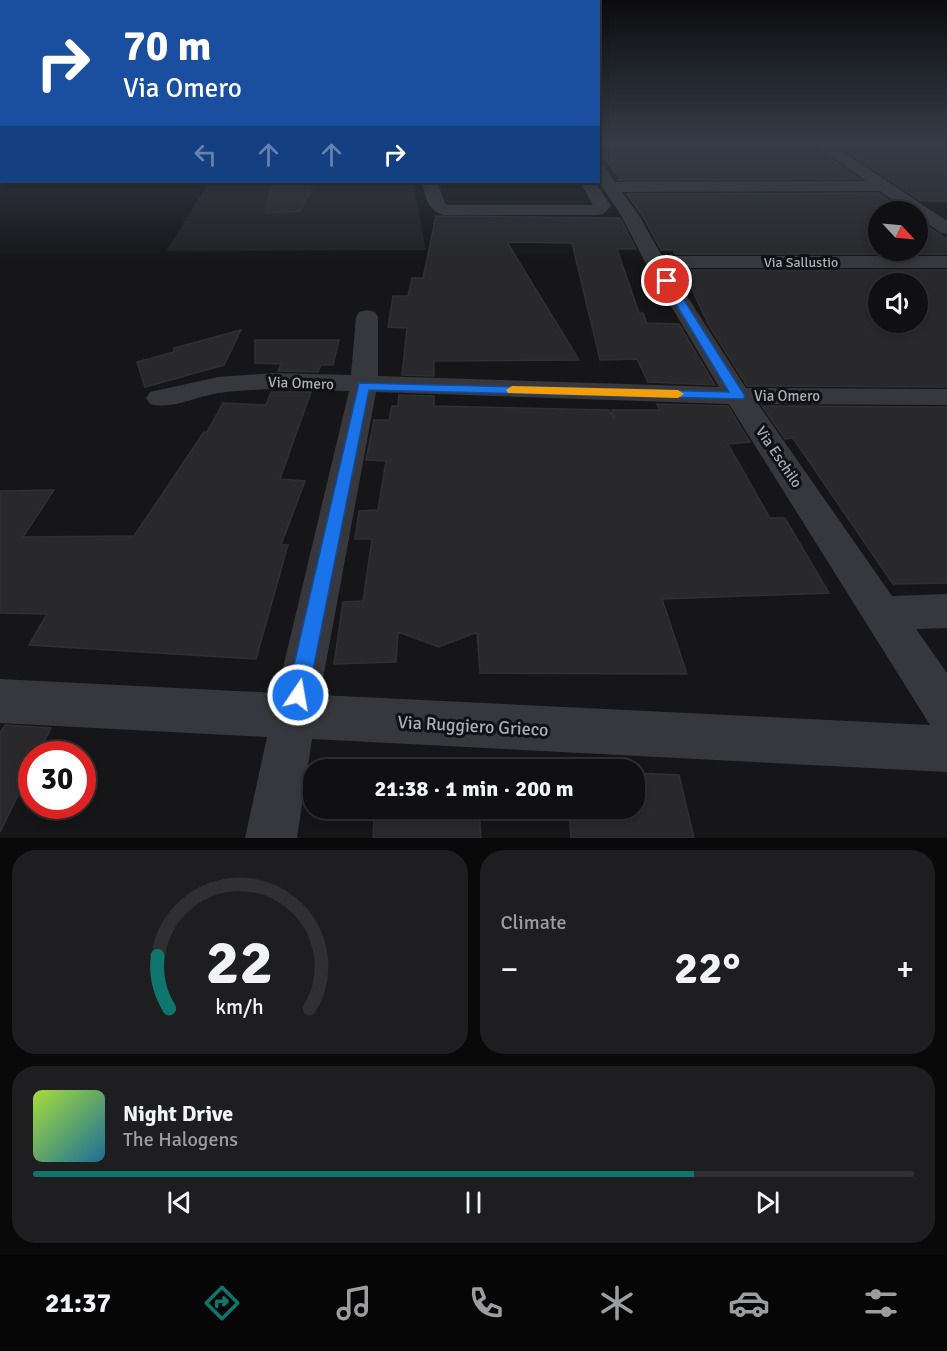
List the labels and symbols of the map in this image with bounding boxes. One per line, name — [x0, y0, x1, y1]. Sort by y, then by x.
north arrow — [868, 201, 928, 261]
street label: Via Sallustio — [764, 254, 838, 271]
pin — [641, 255, 692, 306]
street label: Via Omero — [268, 373, 334, 393]
street label: Via Omero — [754, 387, 820, 405]
street label: Via Eschilo — [752, 423, 806, 491]
position arrow — [266, 663, 330, 727]
street label: Via Ruggiero Grieco — [397, 711, 549, 741]
speed limit sign: 30 — [18, 741, 96, 819]

